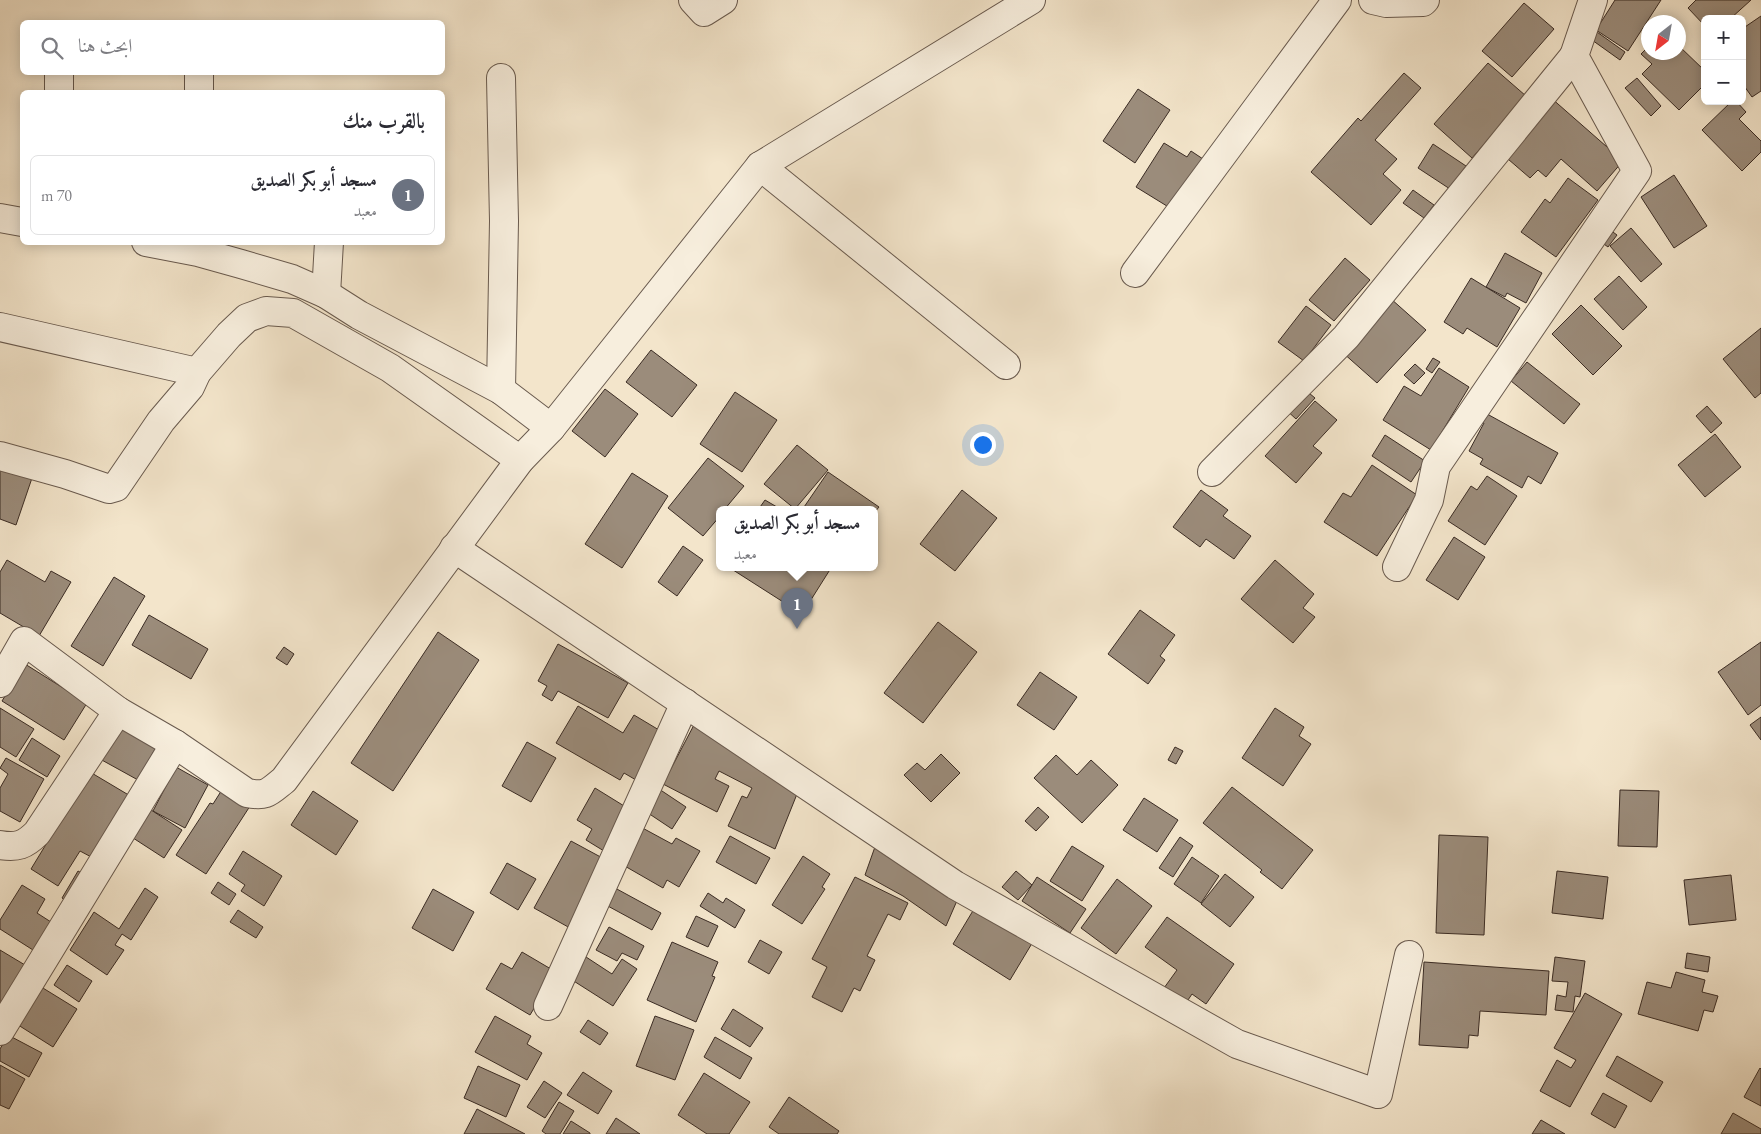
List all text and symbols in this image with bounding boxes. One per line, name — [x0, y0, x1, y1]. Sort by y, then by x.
north arrow — [1641, 15, 1686, 60]
map controls — [1701, 15, 1746, 105]
button: + — [1701, 15, 1746, 60]
search box — [20, 20, 445, 75]
text: ابحث هنا — [78, 33, 132, 58]
icon: search — [38, 34, 66, 62]
button: − — [1701, 60, 1746, 105]
text: بالقرب منك — [342, 107, 425, 134]
text: مسجد أبو بكر الصديق — [250, 167, 377, 192]
text: 70 m — [41, 185, 72, 206]
text: 1 — [404, 185, 412, 206]
text: معبد — [353, 200, 377, 221]
your location — [970, 432, 996, 458]
popup — [716, 506, 878, 571]
text: مسجد أبو بكر الصديق — [734, 510, 860, 535]
text: معبد — [734, 543, 757, 564]
pin: 1 — [781, 588, 813, 629]

